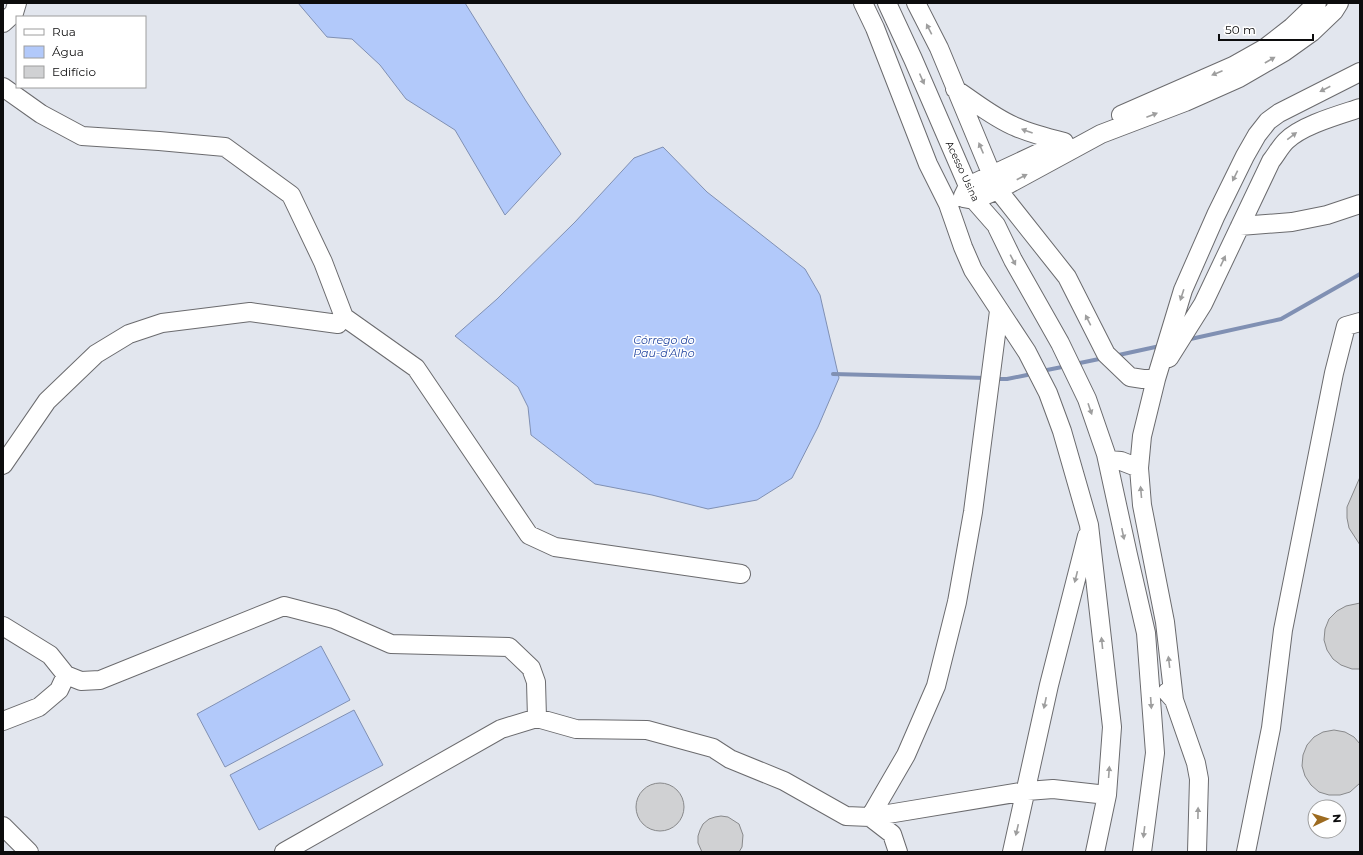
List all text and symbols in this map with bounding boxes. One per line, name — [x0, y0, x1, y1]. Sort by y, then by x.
legend — [16, 16, 146, 88]
scale bar — [1219, 16, 1313, 42]
text: 50 m — [1225, 22, 1256, 37]
one-way arrow — [926, 23, 932, 35]
text: Rua — [52, 24, 76, 39]
text: Água — [52, 44, 84, 59]
one-way arrow — [1264, 57, 1276, 64]
text: Edifício — [52, 64, 96, 79]
one-way arrow — [1211, 70, 1222, 76]
one-way arrow — [919, 73, 925, 85]
one-way arrow — [1319, 86, 1331, 92]
one-way arrow — [1146, 111, 1158, 117]
one-way arrow — [1020, 128, 1032, 134]
one-way arrow — [1287, 132, 1298, 140]
street label: Acesso Usina — [943, 139, 982, 204]
one-way arrow — [977, 142, 983, 154]
one-way arrow — [1232, 170, 1238, 182]
one-way arrow — [1016, 173, 1028, 180]
one-way arrow — [1010, 255, 1017, 266]
one-way arrow — [1220, 256, 1226, 267]
one-way arrow — [1179, 289, 1185, 301]
one-way arrow — [1085, 314, 1092, 325]
water label: Córrego do Pau-d'Alho — [633, 333, 695, 360]
one-way arrow — [1088, 403, 1094, 415]
one-way arrow — [1138, 486, 1144, 498]
one-way arrow — [1121, 528, 1127, 540]
one-way arrow — [1073, 571, 1079, 583]
one-way arrow — [1099, 637, 1106, 649]
one-way arrow — [1166, 656, 1173, 668]
one-way arrow — [1042, 697, 1048, 709]
one-way arrow — [1148, 697, 1155, 709]
one-way arrow — [1105, 766, 1112, 778]
north arrow — [1307, 799, 1347, 839]
one-way arrow — [1195, 806, 1201, 819]
text: N — [1330, 813, 1344, 823]
one-way arrow — [1014, 824, 1020, 836]
one-way arrow — [1141, 826, 1147, 839]

